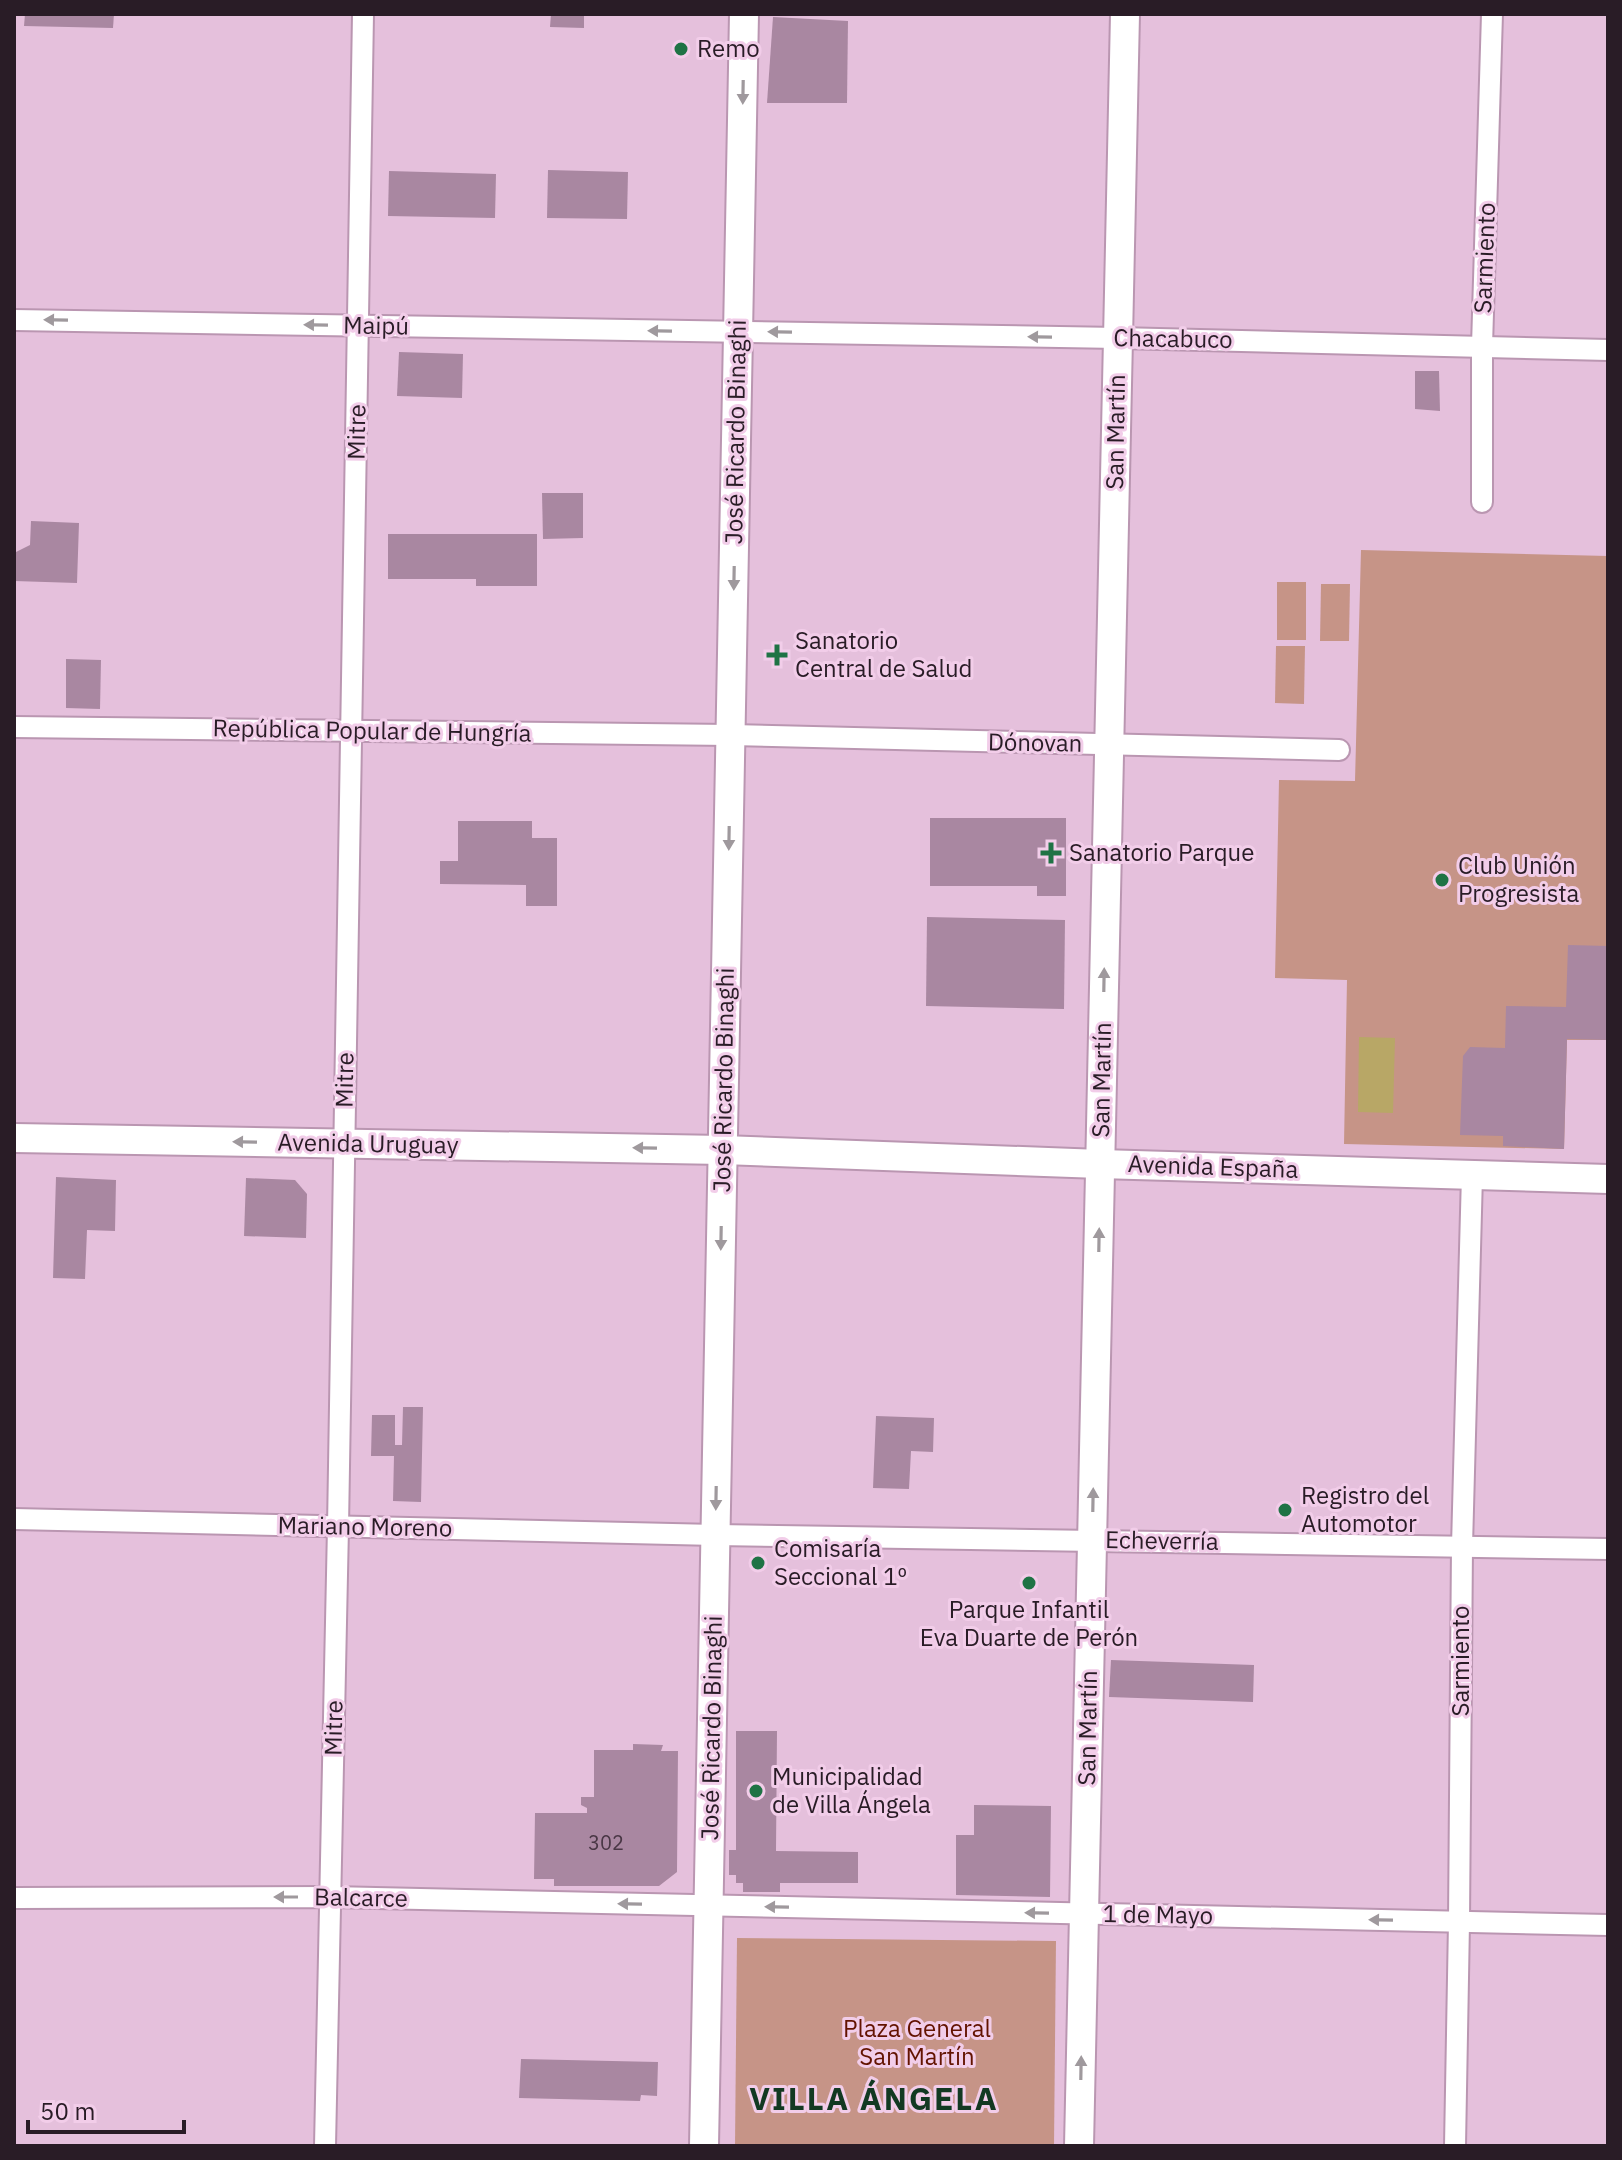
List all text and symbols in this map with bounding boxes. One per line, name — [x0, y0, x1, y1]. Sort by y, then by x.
place label: Remo — [697, 32, 760, 64]
marker: Remo — [672, 40, 690, 58]
one-way arrow — [736, 80, 749, 105]
street label: Sarmiento — [1466, 202, 1502, 314]
street label: Maipú — [343, 308, 409, 342]
one-way arrow — [43, 314, 68, 327]
one-way arrow — [303, 319, 328, 331]
street label: José Ricardo Binaghi — [717, 319, 753, 545]
street label: Chacabuco — [1113, 321, 1233, 355]
one-way arrow — [647, 324, 672, 337]
one-way arrow — [767, 326, 792, 339]
one-way arrow — [1027, 331, 1052, 343]
street label: San Martín — [1098, 374, 1132, 490]
street label: Mitre — [340, 404, 372, 460]
one-way arrow — [727, 566, 740, 591]
place label: Sanatorio Central de Salud — [795, 624, 972, 684]
marker: Sanatorio Central de Salud — [766, 644, 788, 666]
street label: República Popular de Hungría — [212, 711, 532, 749]
street label: Dónovan — [988, 725, 1083, 759]
one-way arrow — [722, 826, 735, 851]
place label: Sanatorio Parque — [1069, 836, 1254, 868]
marker: Sanatorio Parque — [1040, 842, 1062, 864]
place label: Club Unión Progresista — [1458, 849, 1580, 909]
marker: Club Unión Progresista — [1433, 871, 1451, 889]
street label: José Ricardo Binaghi — [705, 967, 741, 1193]
one-way arrow — [1098, 967, 1110, 992]
street label: San Martín — [1084, 1022, 1118, 1138]
street label: Mitre — [328, 1052, 360, 1108]
street label: Avenida Uruguay — [277, 1125, 459, 1161]
one-way arrow — [232, 1136, 257, 1148]
one-way arrow — [632, 1142, 657, 1155]
street label: Avenida España — [1127, 1147, 1299, 1185]
one-way arrow — [715, 1226, 727, 1251]
one-way arrow — [1092, 1227, 1105, 1252]
place label: Registro del Automotor — [1301, 1479, 1429, 1539]
one-way arrow — [710, 1486, 722, 1511]
one-way arrow — [1087, 1487, 1099, 1512]
marker: Registro del Automotor — [1276, 1501, 1294, 1519]
street label: Mariano Moreno — [277, 1508, 453, 1544]
street label: Echeverría — [1105, 1523, 1219, 1557]
place label: Comisaría Seccional 1º — [774, 1532, 907, 1592]
marker: Comisaría Seccional 1º — [749, 1554, 767, 1572]
marker: Parque Infantil Eva Duarte de Perón — [1020, 1574, 1038, 1592]
place label: Parque Infantil Eva Duarte de Perón — [920, 1593, 1138, 1653]
street label: Sarmiento — [1444, 1605, 1476, 1717]
street label: José Ricardo Binaghi — [693, 1615, 729, 1841]
street label: San Martín — [1070, 1670, 1104, 1786]
street label: Mitre — [317, 1700, 349, 1756]
place label: Municipalidad de Villa Ángela — [772, 1760, 931, 1820]
marker: Municipalidad de Villa Ángela — [747, 1782, 765, 1800]
house number: 302 — [588, 1829, 624, 1856]
street label: Balcarce — [314, 1880, 408, 1914]
one-way arrow — [273, 1891, 298, 1903]
one-way arrow — [617, 1897, 642, 1910]
street label: 1 de Mayo — [1103, 1897, 1213, 1931]
one-way arrow — [764, 1901, 789, 1913]
one-way arrow — [1024, 1906, 1049, 1919]
one-way arrow — [1368, 1914, 1393, 1926]
park label: Plaza General San Martín — [843, 2012, 991, 2072]
one-way arrow — [1075, 2055, 1087, 2080]
district label: VILLA ÁNGELA — [749, 2077, 999, 2119]
scale bar — [28, 2084, 184, 2134]
text: 50 m — [40, 2095, 95, 2127]

